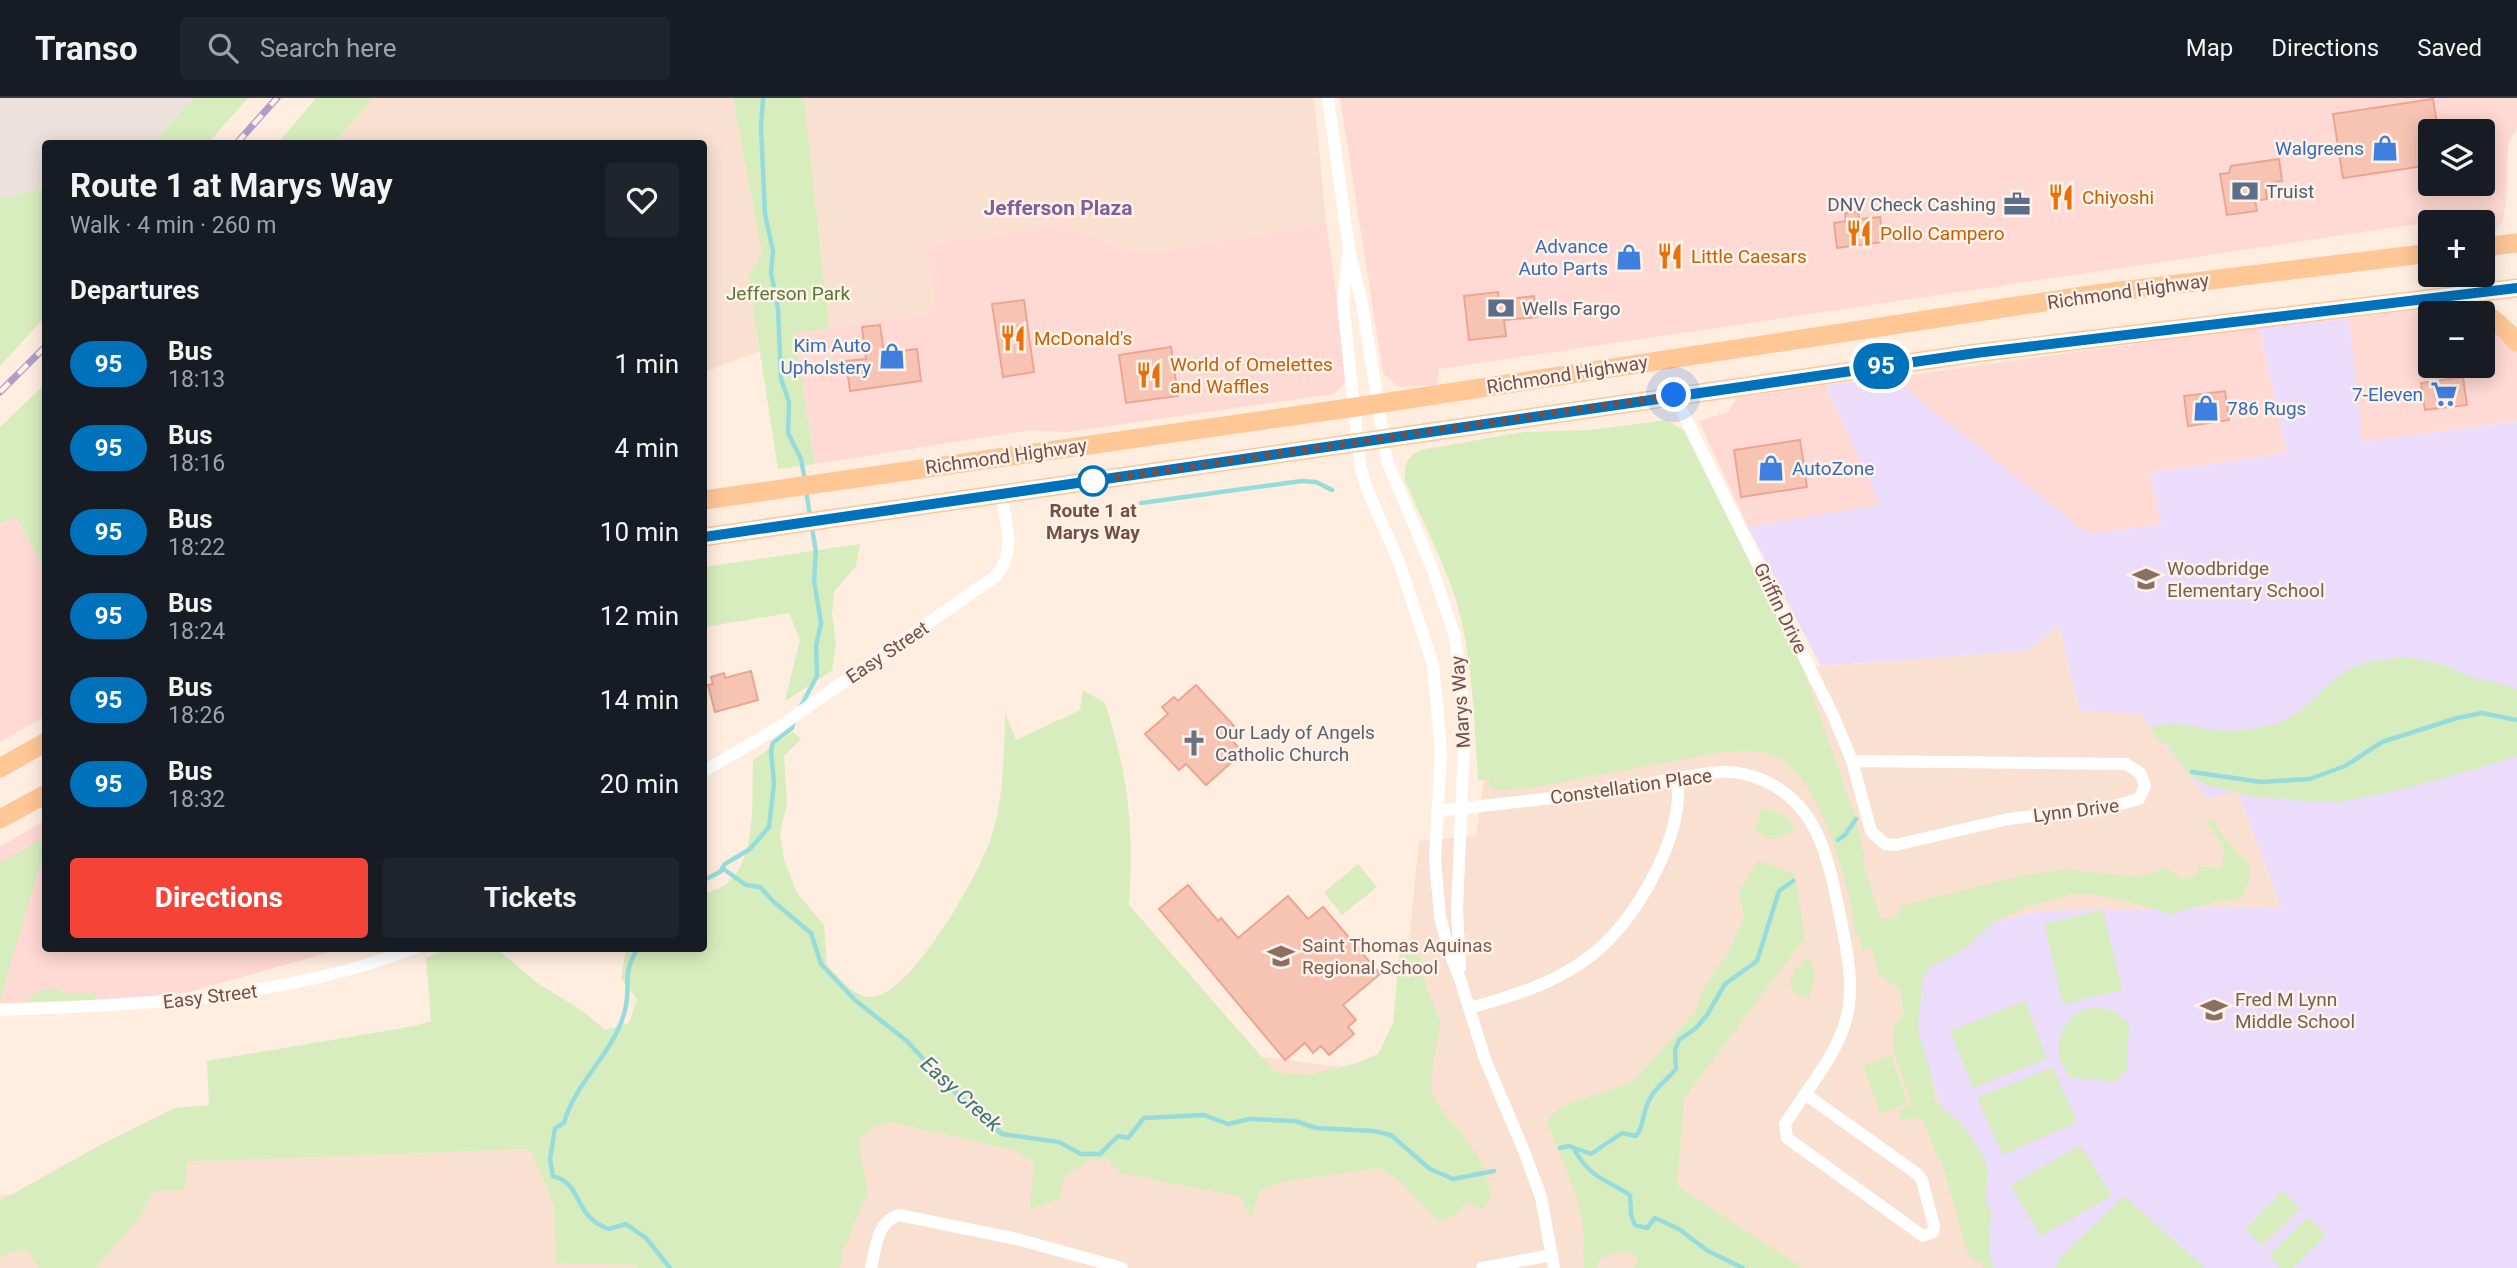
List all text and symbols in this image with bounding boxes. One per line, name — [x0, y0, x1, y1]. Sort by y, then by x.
search box — [180, 17, 670, 80]
text: Transo — [35, 29, 138, 68]
icon: search — [204, 29, 242, 67]
text: Search here — [260, 33, 396, 63]
text: Map — [2186, 34, 2233, 62]
text: Directions — [2271, 34, 2379, 62]
text: Saved — [2417, 34, 2482, 62]
map controls — [2418, 119, 2495, 378]
button: layers — [2418, 119, 2495, 196]
shop icon: Walgreens — [2370, 133, 2400, 163]
place label: Walgreens — [2275, 137, 2364, 160]
button: heart — [605, 163, 679, 237]
text: Route 1 at Marys Way — [70, 166, 393, 205]
bank icon: Truist — [2230, 176, 2260, 206]
place label: Truist — [2266, 180, 2314, 203]
restaurant icon: Chiyoshi — [2046, 182, 2076, 212]
place label: Chiyoshi — [2082, 186, 2154, 209]
office icon: DNV Check Cashing — [2002, 189, 2032, 219]
place label: DNV Check Cashing — [1827, 193, 1996, 216]
district label: Jefferson Plaza — [984, 196, 1132, 220]
button: + — [2418, 210, 2495, 287]
text: Walk · 4 min · 260 m — [70, 212, 276, 239]
restaurant icon: Pollo Campero — [1844, 218, 1874, 248]
place label: Pollo Campero — [1880, 222, 2005, 245]
place label: Advance Auto Parts — [1519, 235, 1608, 280]
restaurant icon: Little Caesars — [1655, 241, 1685, 271]
shop icon: Advance Auto Parts — [1614, 242, 1644, 272]
place label: Little Caesars — [1691, 245, 1807, 268]
street label: Richmond Highway — [2046, 269, 2210, 314]
text: Departures — [70, 275, 200, 305]
park label: Jefferson Park — [726, 282, 850, 305]
bank icon: Wells Fargo — [1486, 293, 1516, 323]
place label: Wells Fargo — [1522, 297, 1621, 320]
button: − — [2418, 301, 2495, 378]
restaurant icon: McDonald's — [998, 323, 1028, 353]
place label: McDonald's — [1034, 327, 1132, 350]
place label: Kim Auto Upholstery — [780, 334, 871, 379]
text: Bus — [168, 336, 213, 366]
shop icon: Kim Auto Upholstery — [877, 341, 907, 371]
line badge: 95 — [1850, 343, 1912, 389]
text: 1 min — [614, 349, 679, 379]
text: 95 — [95, 350, 122, 378]
street label: Richmond Highway — [1485, 350, 1649, 399]
text: 95 — [1867, 352, 1895, 380]
place label: World of Omelettes and Waffles — [1170, 353, 1333, 398]
restaurant icon: World of Omelettes and Waffles — [1134, 360, 1164, 390]
text: 18:13 — [168, 366, 225, 393]
your location — [1656, 377, 1691, 412]
supermarket icon: 7-Eleven — [2429, 379, 2459, 409]
place label: 7-Eleven — [2352, 383, 2423, 406]
shop icon: 786 Rugs — [2191, 393, 2221, 423]
place label: 786 Rugs — [2227, 397, 2306, 420]
text: Bus — [168, 420, 213, 450]
text: 4 min — [614, 433, 679, 463]
text: 95 — [95, 434, 122, 462]
street label: Richmond Highway — [924, 434, 1088, 479]
text: 18:16 — [168, 450, 225, 477]
shop icon: AutoZone — [1756, 453, 1786, 483]
place label: AutoZone — [1792, 457, 1874, 480]
marker: Route 1 at Marys Way — [1078, 466, 1108, 496]
place label: Route 1 at Marys Way — [1046, 499, 1140, 544]
text: Bus — [168, 504, 213, 534]
text: 10 min — [600, 517, 679, 547]
text: 95 — [95, 518, 122, 546]
text: 18:22 — [168, 534, 225, 561]
place label: Woodbridge Elementary School — [2167, 557, 2325, 602]
street label: Griffin Drive — [1749, 559, 1812, 657]
school or university icon: Woodbridge Elementary School — [2131, 564, 2161, 594]
text: Bus — [168, 588, 213, 618]
text: 12 min — [600, 601, 679, 631]
text: 95 — [95, 602, 122, 630]
street label: Easy Street — [842, 616, 933, 688]
text: 18:24 — [168, 618, 225, 645]
street label: Marys Way — [1446, 655, 1475, 749]
text: Bus — [168, 672, 213, 702]
text: 14 min — [600, 685, 679, 715]
text: 95 — [95, 686, 122, 714]
text: 18:26 — [168, 702, 225, 729]
place label: Our Lady of Angels Catholic Church — [1215, 721, 1375, 766]
church icon: Our Lady of Angels Catholic Church — [1179, 728, 1209, 758]
text: Bus — [168, 756, 213, 786]
street label: Constellation Place — [1549, 764, 1713, 809]
text: 20 min — [600, 769, 679, 799]
text: 95 — [95, 770, 122, 798]
text: 18:32 — [168, 786, 225, 813]
street label: Lynn Drive — [2032, 794, 2120, 827]
button: Directions — [70, 858, 368, 938]
button: Tickets — [382, 858, 679, 938]
place label: Saint Thomas Aquinas Regional School — [1302, 934, 1492, 979]
school or university icon: Saint Thomas Aquinas Regional School — [1266, 941, 1296, 971]
street label: Easy Street — [162, 979, 258, 1014]
place label: Fred M Lynn Middle School — [2235, 988, 2355, 1033]
school or university icon: Fred M Lynn Middle School — [2199, 995, 2229, 1025]
water label: Easy Creek — [916, 1052, 1007, 1137]

